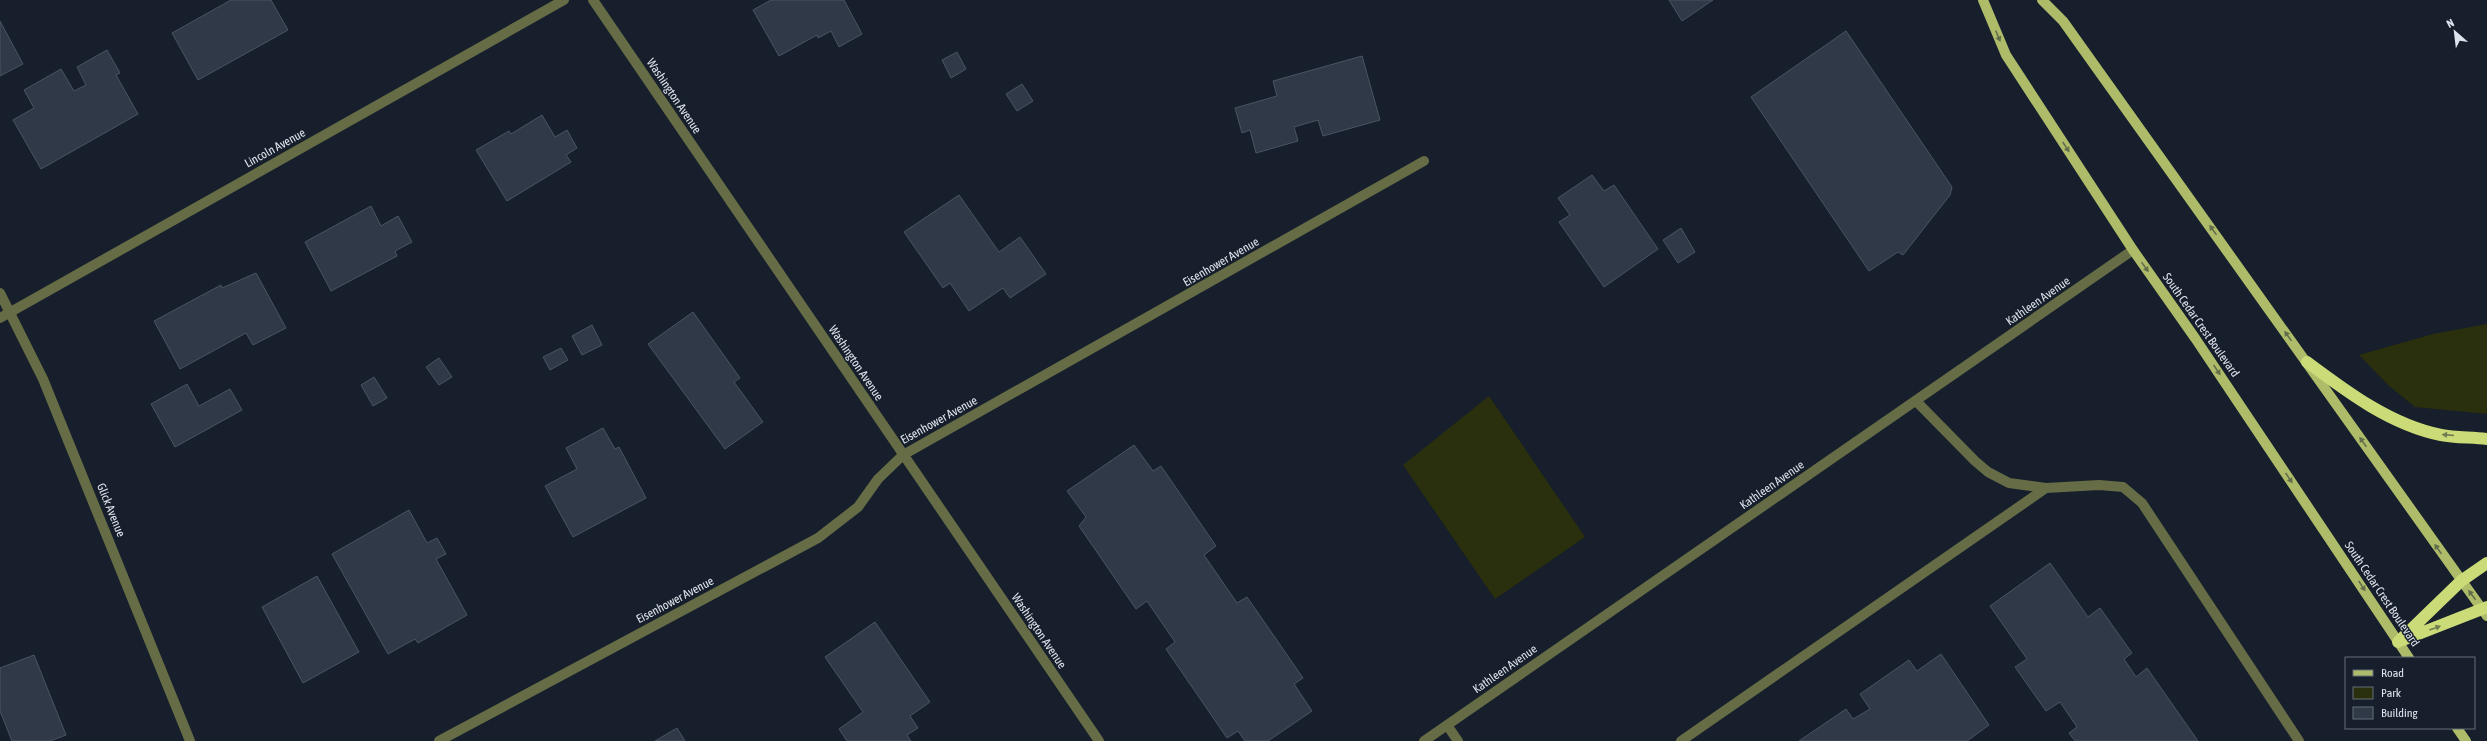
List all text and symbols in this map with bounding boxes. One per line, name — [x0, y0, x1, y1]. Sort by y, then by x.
north arrow — [2435, 12, 2475, 52]
text: N — [2445, 16, 2456, 30]
one-way arrow — [1995, 30, 2001, 42]
street label: Washington Avenue — [644, 56, 704, 136]
street label: Lincoln Avenue — [242, 126, 308, 170]
one-way arrow — [2062, 142, 2070, 152]
one-way arrow — [2209, 225, 2217, 236]
street label: Eisenhower Avenue — [1180, 235, 1262, 289]
one-way arrow — [2141, 262, 2149, 272]
street label: South Cedar Crest Boulevard — [2160, 270, 2242, 380]
street label: Kathleen Avenue — [2003, 274, 2073, 328]
street label: Washington Avenue — [826, 323, 886, 403]
one-way arrow — [2284, 331, 2292, 342]
one-way arrow — [2213, 365, 2221, 375]
street label: Eisenhower Avenue — [898, 393, 980, 447]
one-way arrow — [2442, 432, 2454, 439]
one-way arrow — [2359, 437, 2367, 448]
street label: Kathleen Avenue — [1737, 458, 1807, 512]
one-way arrow — [2286, 472, 2293, 484]
street label: Glick Avenue — [94, 481, 128, 539]
street label: South Cedar Crest Boulevard — [2342, 539, 2422, 649]
one-way arrow — [2434, 543, 2442, 554]
street label: Eisenhower Avenue — [634, 574, 716, 626]
one-way arrow — [2358, 580, 2365, 592]
one-way arrow — [2467, 590, 2476, 601]
street label: Washington Avenue — [1009, 591, 1069, 671]
one-way arrow — [2429, 624, 2441, 630]
street label: Kathleen Avenue — [1470, 642, 1540, 696]
legend — [2345, 657, 2475, 729]
text: Road — [2381, 666, 2404, 680]
text: Park — [2381, 686, 2402, 700]
text: Building — [2381, 706, 2419, 720]

